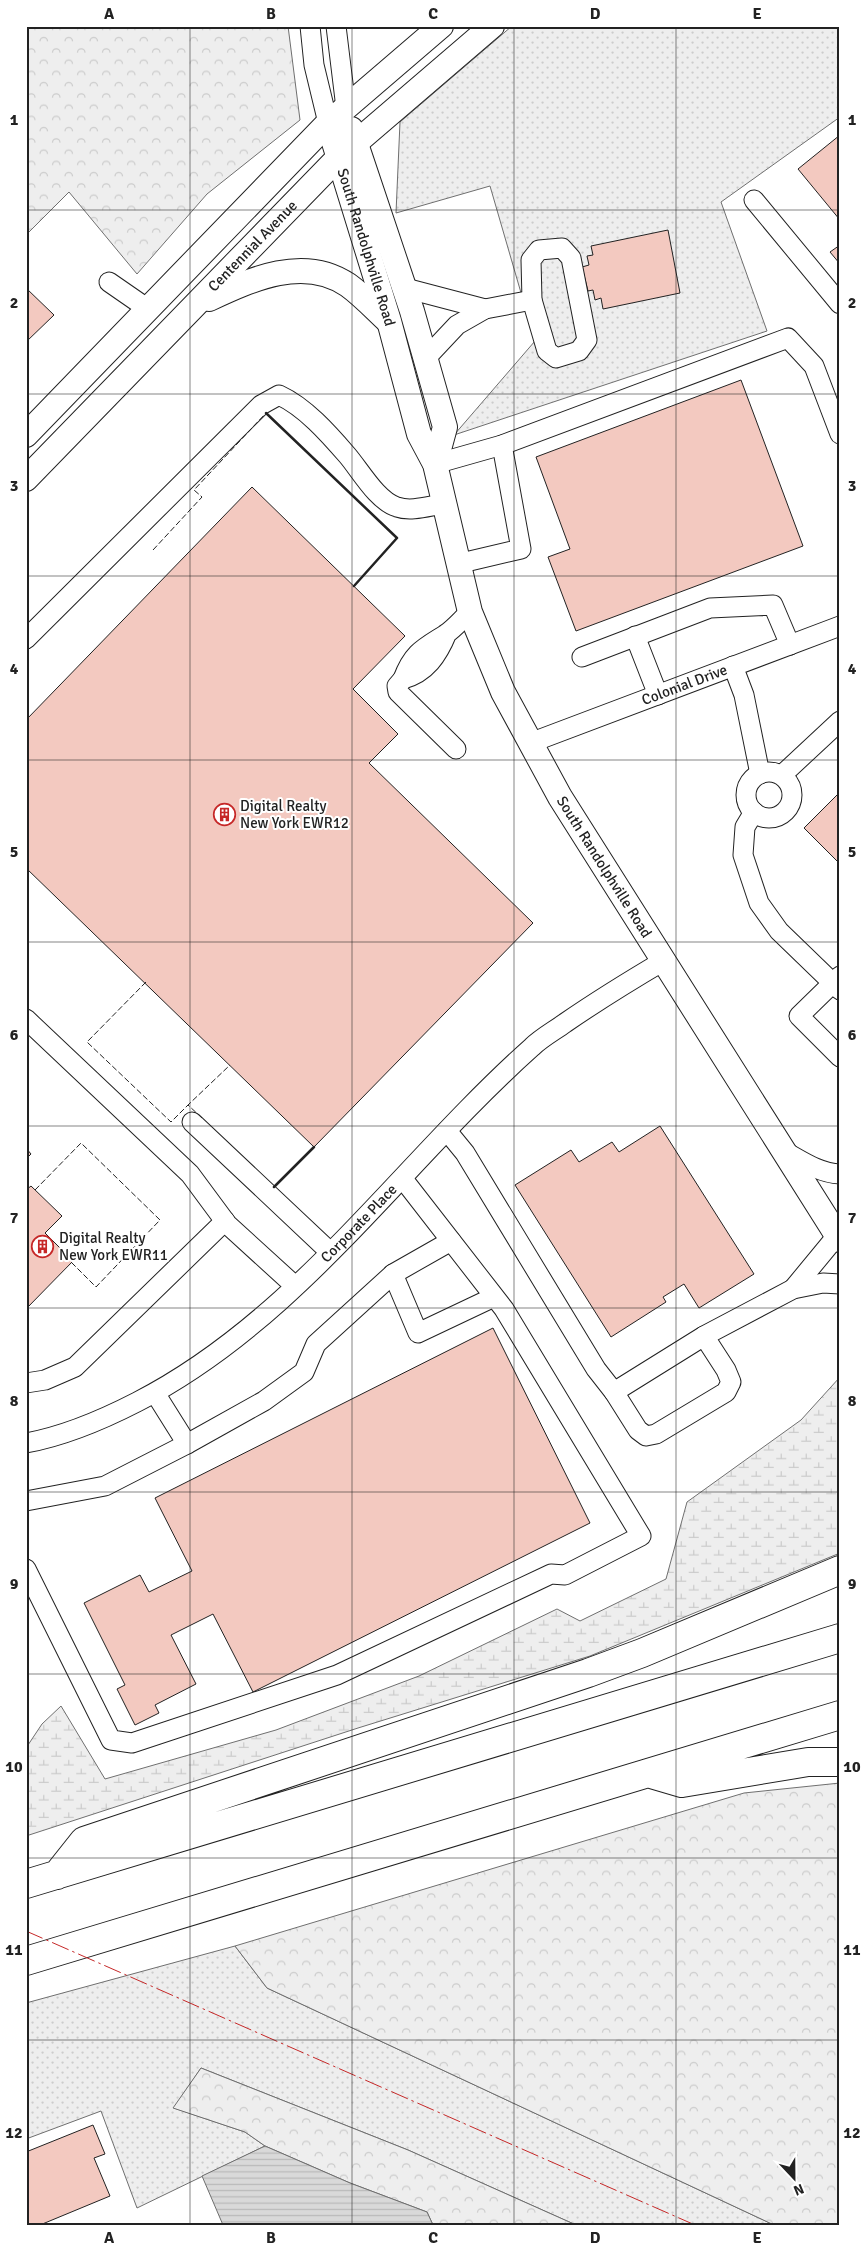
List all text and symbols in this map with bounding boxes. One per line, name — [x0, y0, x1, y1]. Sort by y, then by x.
text: A — [104, 4, 115, 24]
text: B — [266, 4, 276, 24]
text: C — [428, 4, 438, 24]
text: D — [590, 4, 601, 24]
text: E — [752, 4, 762, 24]
text: 1 — [10, 110, 19, 130]
text: 1 — [848, 110, 857, 130]
street label: South Randolphville Road — [334, 166, 399, 328]
street label: Centennial Avenue — [204, 197, 301, 295]
text: 2 — [10, 293, 18, 313]
text: 2 — [848, 293, 856, 313]
text: 3 — [10, 476, 18, 496]
text: 3 — [848, 476, 856, 496]
text: 4 — [10, 659, 19, 679]
text: 4 — [848, 659, 857, 679]
street label: Colonial Drive — [639, 660, 730, 709]
street label: South Randolphville Road — [553, 793, 656, 941]
place label: Digital Realty New York EWR12 — [240, 797, 349, 832]
building icon: Digital Realty New York EWR12 — [212, 803, 236, 827]
text: 5 — [10, 842, 18, 862]
text: 5 — [848, 842, 856, 862]
text: 6 — [10, 1025, 19, 1045]
text: 6 — [848, 1025, 857, 1045]
street label: Corporate Place — [317, 1180, 401, 1266]
text: 7 — [10, 1208, 19, 1228]
text: 7 — [848, 1208, 857, 1228]
place label: Digital Realty New York EWR11 — [59, 1229, 168, 1264]
building icon: Digital Realty New York EWR11 — [31, 1235, 55, 1259]
text: 8 — [10, 1391, 19, 1411]
text: 8 — [848, 1391, 857, 1411]
text: 9 — [10, 1574, 19, 1594]
text: 9 — [848, 1574, 857, 1594]
text: 10 — [5, 1757, 23, 1777]
text: 10 — [843, 1757, 861, 1777]
text: 11 — [5, 1940, 23, 1960]
text: 11 — [843, 1940, 861, 1960]
text: 12 — [5, 2123, 23, 2143]
text: 12 — [843, 2123, 861, 2143]
north arrow — [768, 2154, 818, 2204]
text: N — [791, 2180, 806, 2199]
text: A — [104, 2228, 115, 2248]
text: B — [266, 2228, 276, 2248]
text: C — [428, 2228, 438, 2248]
text: D — [590, 2228, 601, 2248]
text: E — [752, 2228, 762, 2248]

